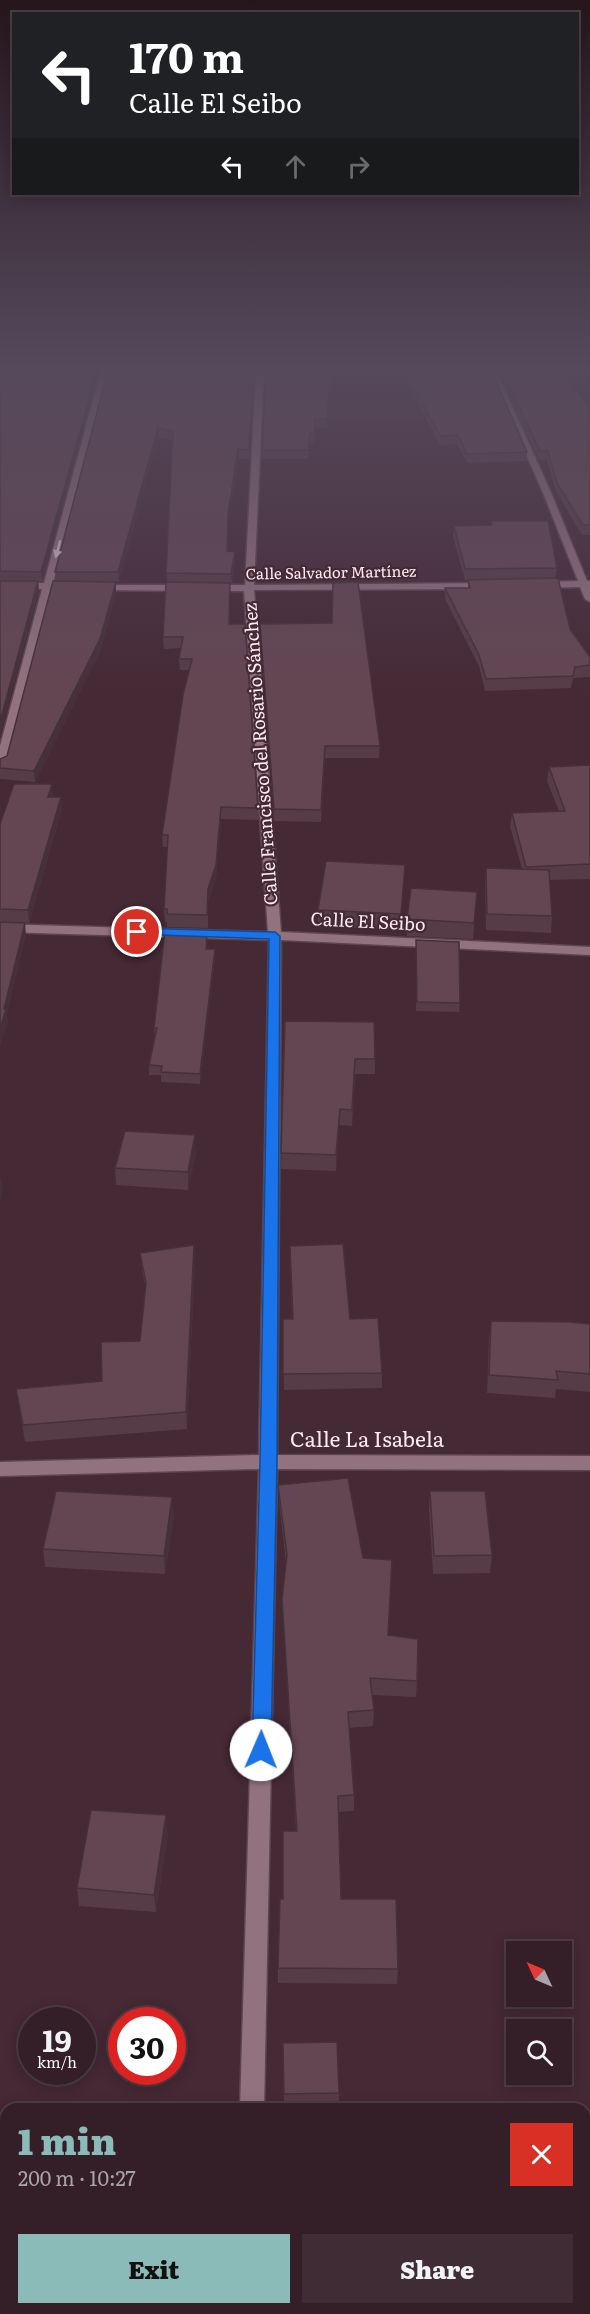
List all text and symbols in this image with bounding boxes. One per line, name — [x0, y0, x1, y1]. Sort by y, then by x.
text: 170 m — [129, 24, 244, 86]
icon: left — [30, 36, 108, 114]
text: Calle El Seibo — [129, 81, 302, 121]
icon: left — [216, 150, 249, 183]
icon: ahead — [279, 150, 312, 183]
icon: right — [342, 150, 375, 183]
one-way arrow — [53, 540, 62, 558]
street label: Calle Salvador Martínez — [245, 559, 416, 584]
street label: Calle Francisco del Rosario Sánchez — [235, 602, 284, 906]
street label: Calle El Seibo — [310, 904, 426, 937]
pin — [111, 906, 162, 957]
icon: arrive — [120, 915, 153, 948]
street label: Calle La Isabela — [290, 1422, 445, 1453]
position arrow — [229, 1718, 293, 1782]
north arrow — [506, 1941, 572, 2007]
map controls — [506, 1941, 572, 2085]
speed limit sign: 30 — [108, 2007, 186, 2085]
text: 19 — [42, 2017, 72, 2061]
button: search — [506, 2019, 572, 2085]
text: km/h — [37, 2050, 77, 2073]
text: 1 min — [18, 2113, 116, 2166]
button: close — [510, 2123, 573, 2186]
text: 200 m · 10:27 — [18, 2162, 136, 2192]
button: Exit — [18, 2234, 290, 2303]
button: Share — [302, 2234, 573, 2303]

